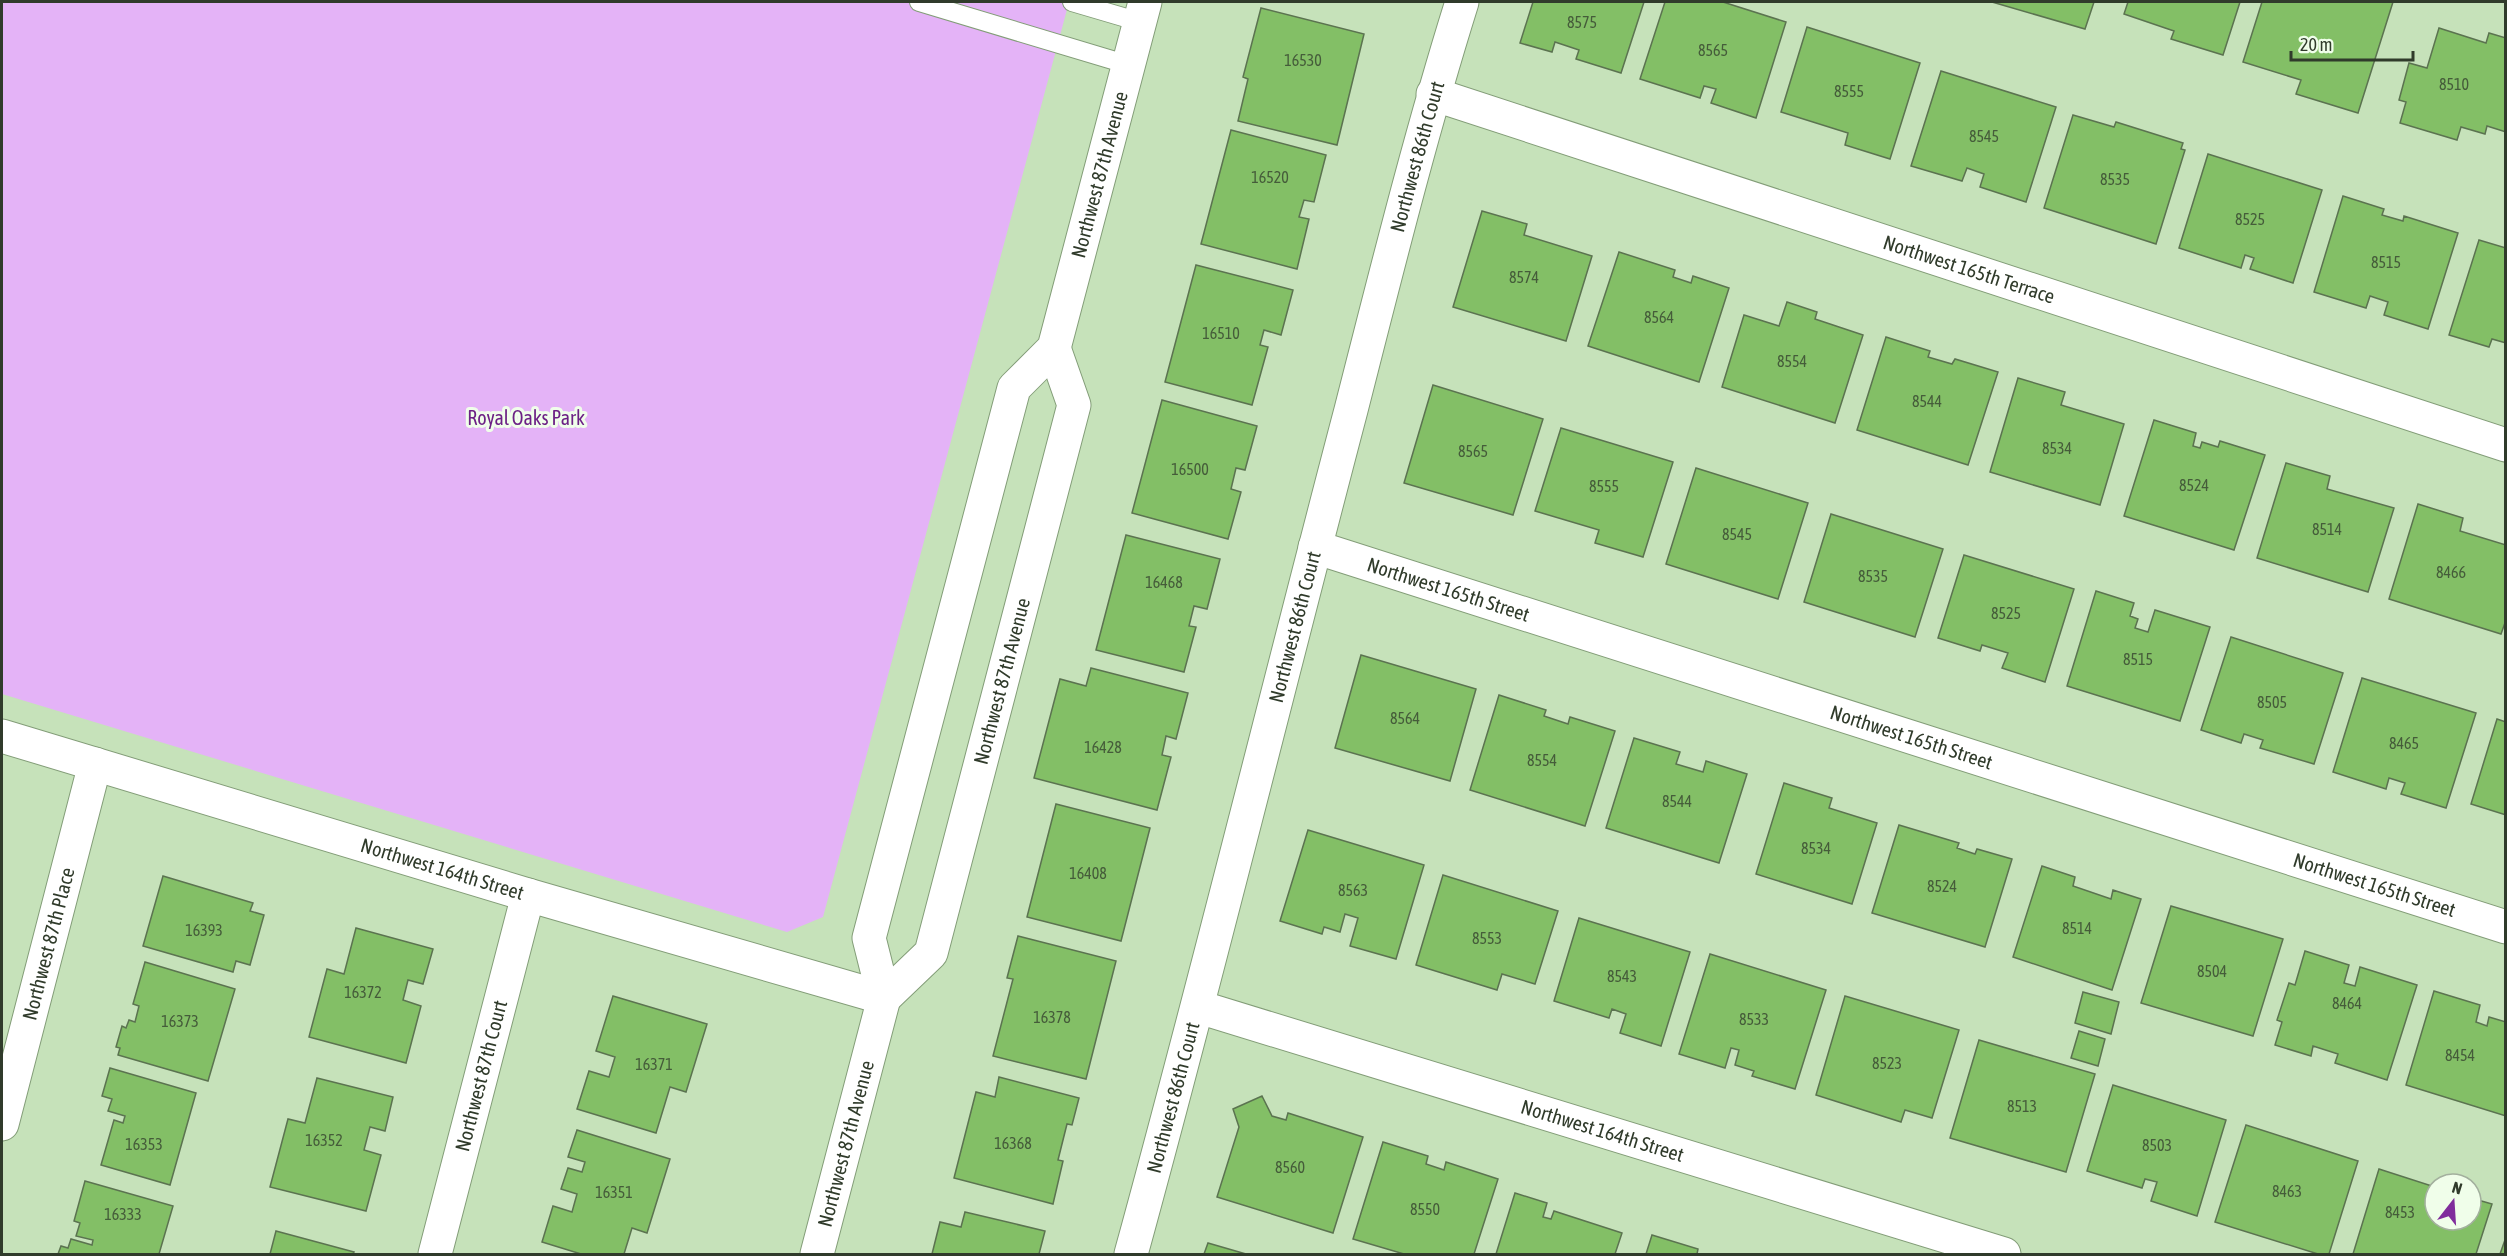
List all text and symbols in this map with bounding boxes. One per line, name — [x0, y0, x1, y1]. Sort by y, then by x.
house number: 8575 — [1567, 13, 1597, 31]
scale bar — [2291, 24, 2412, 62]
text: 20 m — [2300, 34, 2332, 55]
house number: 8565 — [1698, 41, 1728, 59]
house number: 16530 — [1284, 51, 1322, 69]
house number: 8510 — [2439, 75, 2469, 93]
street label: Northwest 86th Court — [1385, 78, 1449, 234]
house number: 8555 — [1834, 82, 1864, 100]
street label: Northwest 87th Avenue — [1066, 89, 1132, 260]
house number: 8545 — [1969, 127, 1999, 145]
house number: 16520 — [1251, 168, 1289, 186]
house number: 8535 — [2100, 170, 2130, 188]
house number: 8525 — [2235, 210, 2265, 228]
street label: Northwest 165th Terrace — [1880, 230, 2058, 308]
house number: 8515 — [2371, 253, 2401, 271]
house number: 8574 — [1509, 268, 1539, 286]
house number: 8564 — [1644, 308, 1674, 326]
house number: 16510 — [1202, 324, 1240, 342]
house number: 8554 — [1777, 352, 1807, 370]
house number: 8544 — [1912, 392, 1942, 410]
park label: Royal Oaks Park — [467, 406, 585, 429]
house number: 8534 — [2042, 439, 2072, 457]
house number: 8565 — [1458, 442, 1488, 460]
house number: 16500 — [1171, 460, 1209, 478]
house number: 8524 — [2179, 476, 2209, 494]
house number: 8555 — [1589, 477, 1619, 495]
house number: 8514 — [2312, 520, 2342, 538]
house number: 8545 — [1722, 525, 1752, 543]
street label: Northwest 86th Court — [1264, 549, 1325, 705]
street label: Northwest 165th Street — [1364, 552, 1533, 626]
house number: 8466 — [2436, 563, 2466, 581]
house number: 8535 — [1858, 567, 1888, 585]
house number: 16468 — [1145, 573, 1183, 591]
street label: Northwest 87th Avenue — [969, 595, 1034, 767]
house number: 8525 — [1991, 604, 2021, 622]
house number: 8515 — [2123, 650, 2153, 668]
house number: 8505 — [2257, 693, 2287, 711]
street label: Northwest 165th Street — [1827, 700, 1996, 774]
house number: 8564 — [1390, 709, 1420, 727]
house number: 8465 — [2389, 734, 2419, 752]
house number: 16428 — [1084, 738, 1122, 756]
house number: 8554 — [1527, 751, 1557, 769]
house number: 8544 — [1662, 792, 1692, 810]
street label: Northwest 164th Street — [358, 833, 527, 904]
house number: 8534 — [1801, 839, 1831, 857]
street label: Northwest 165th Street — [2290, 848, 2459, 921]
house number: 16408 — [1069, 864, 1107, 882]
street label: Northwest 87th Place — [17, 865, 79, 1023]
house number: 8524 — [1927, 877, 1957, 895]
house number: 8563 — [1338, 881, 1368, 899]
house number: 8514 — [2062, 919, 2092, 937]
house number: 16393 — [185, 921, 223, 939]
house number: 8553 — [1472, 929, 1502, 947]
house number: 8504 — [2197, 962, 2227, 980]
house number: 8543 — [1607, 967, 1637, 985]
house number: 16372 — [344, 983, 382, 1001]
house number: 8464 — [2332, 994, 2362, 1012]
street label: Northwest 87th Court — [450, 997, 511, 1154]
house number: 16378 — [1033, 1008, 1071, 1026]
house number: 8533 — [1739, 1010, 1769, 1028]
house number: 16373 — [161, 1012, 199, 1030]
street label: Northwest 86th Court — [1142, 1019, 1204, 1176]
house number: 8454 — [2445, 1046, 2475, 1064]
house number: 8523 — [1872, 1054, 1902, 1072]
house number: 16371 — [635, 1055, 673, 1073]
street label: Northwest 87th Avenue — [813, 1058, 878, 1229]
street label: Northwest 164th Street — [1518, 1095, 1687, 1166]
house number: 8513 — [2007, 1097, 2037, 1115]
house number: 16352 — [305, 1131, 343, 1149]
house number: 16368 — [994, 1134, 1032, 1152]
house number: 16353 — [125, 1135, 163, 1153]
house number: 8503 — [2142, 1136, 2172, 1154]
house number: 8560 — [1275, 1158, 1305, 1176]
north arrow — [2423, 1172, 2483, 1232]
text: N — [2450, 1178, 2465, 1198]
house number: 8463 — [2272, 1182, 2302, 1200]
house number: 16351 — [595, 1183, 633, 1201]
house number: 8550 — [1410, 1200, 1440, 1218]
house number: 8453 — [2385, 1203, 2415, 1221]
house number: 16333 — [104, 1205, 142, 1223]

